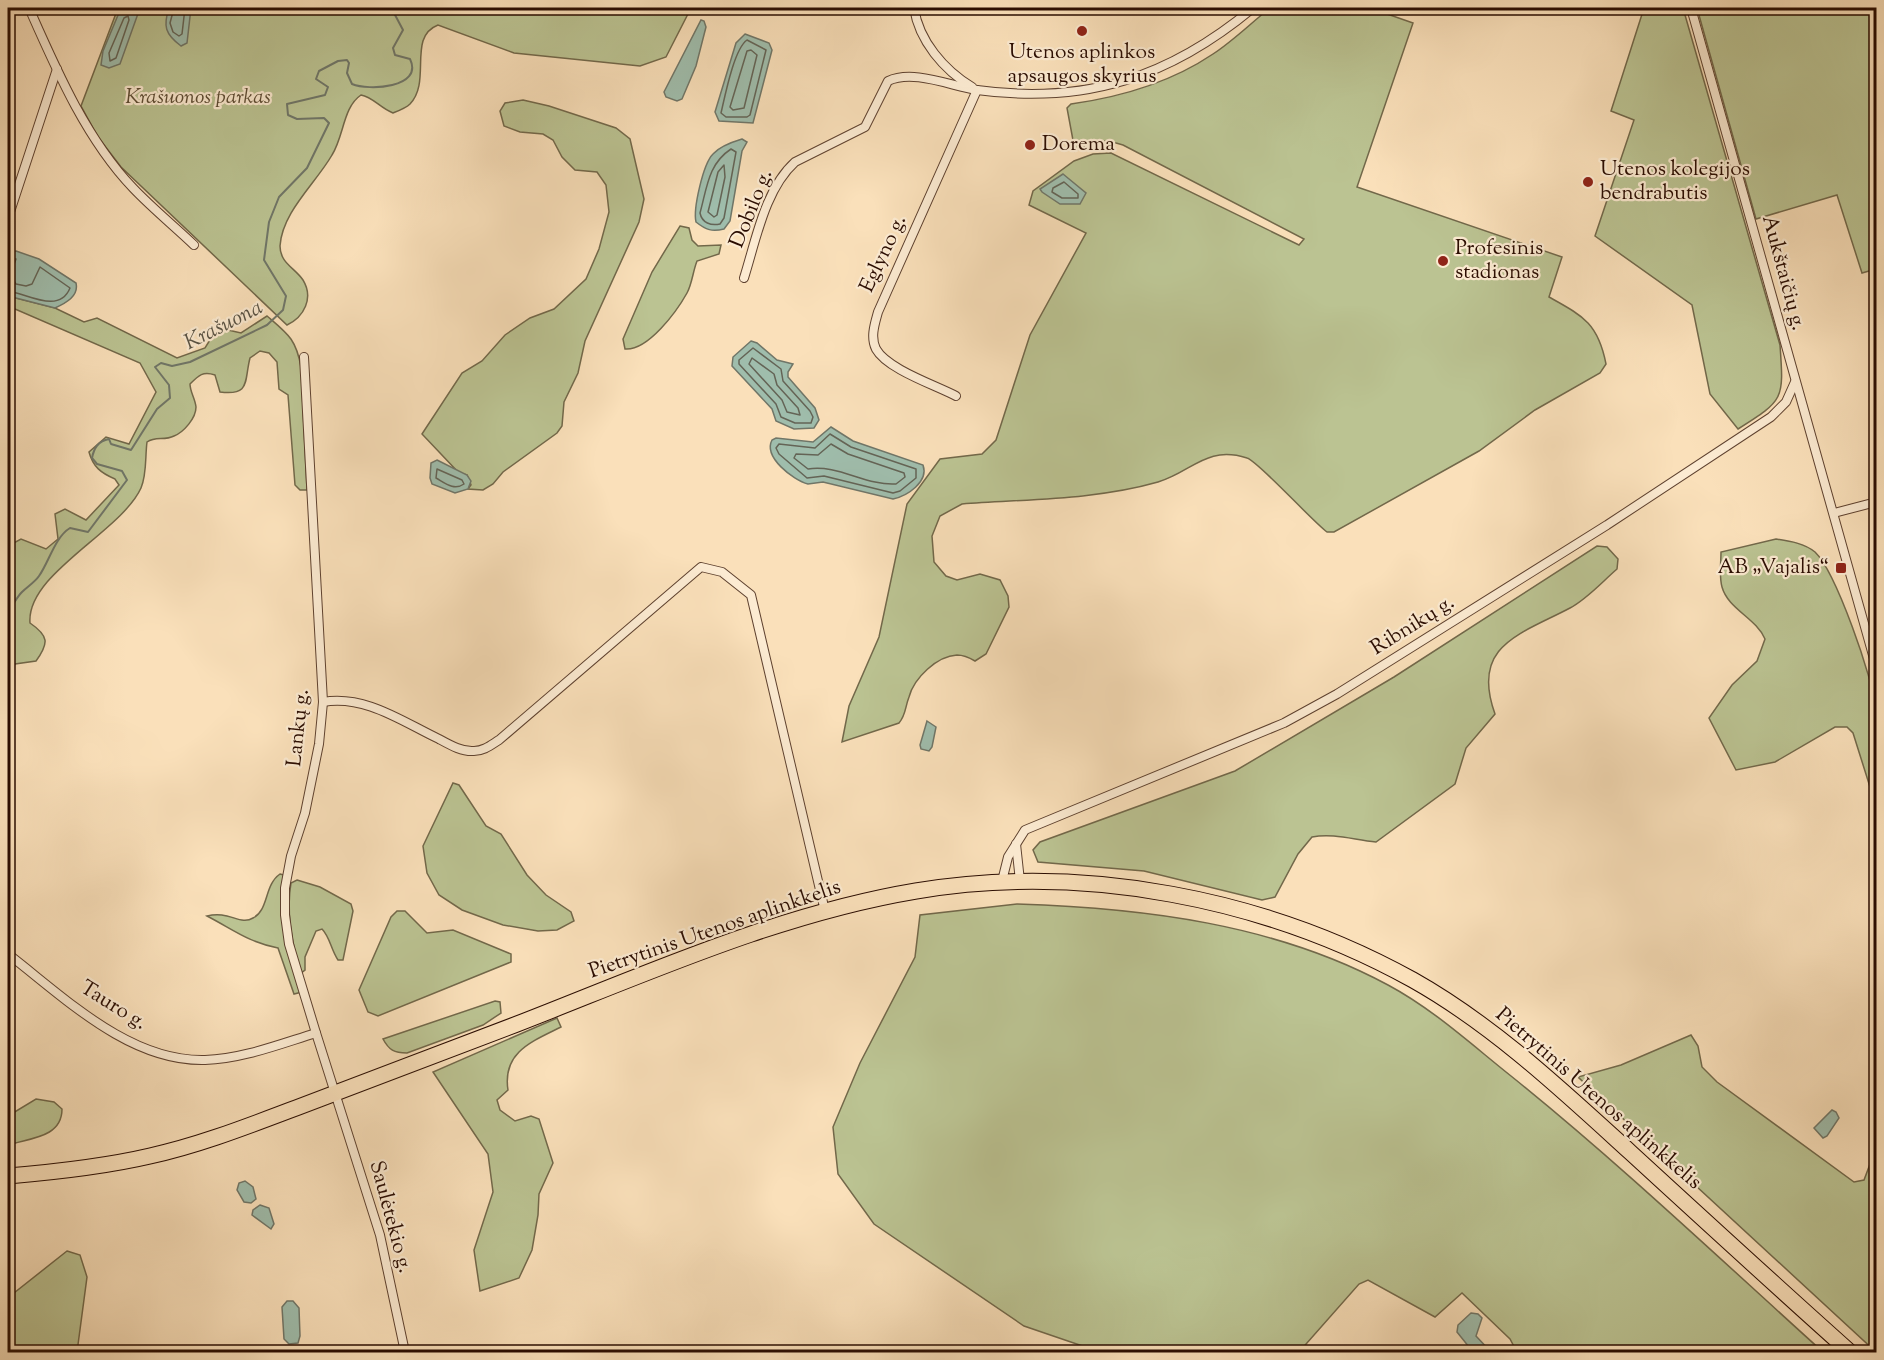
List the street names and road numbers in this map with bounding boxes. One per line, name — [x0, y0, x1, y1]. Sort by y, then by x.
street label: Dobilo g. — [723, 165, 781, 253]
street label: Eglyno g. — [853, 210, 915, 298]
street label: Aukštaičių g. — [1753, 212, 1813, 334]
street label: Ribnikų g. — [1365, 588, 1461, 664]
street label: Lankų g. — [280, 688, 318, 768]
street label: Pietrytinis Utenos aplinkkelis — [585, 873, 845, 987]
street label: Tauro g. — [74, 974, 152, 1038]
street label: Pietrytinis Utenos aplinkkelis — [1488, 1001, 1708, 1197]
street label: Saulėtekio g. — [361, 1158, 419, 1276]

